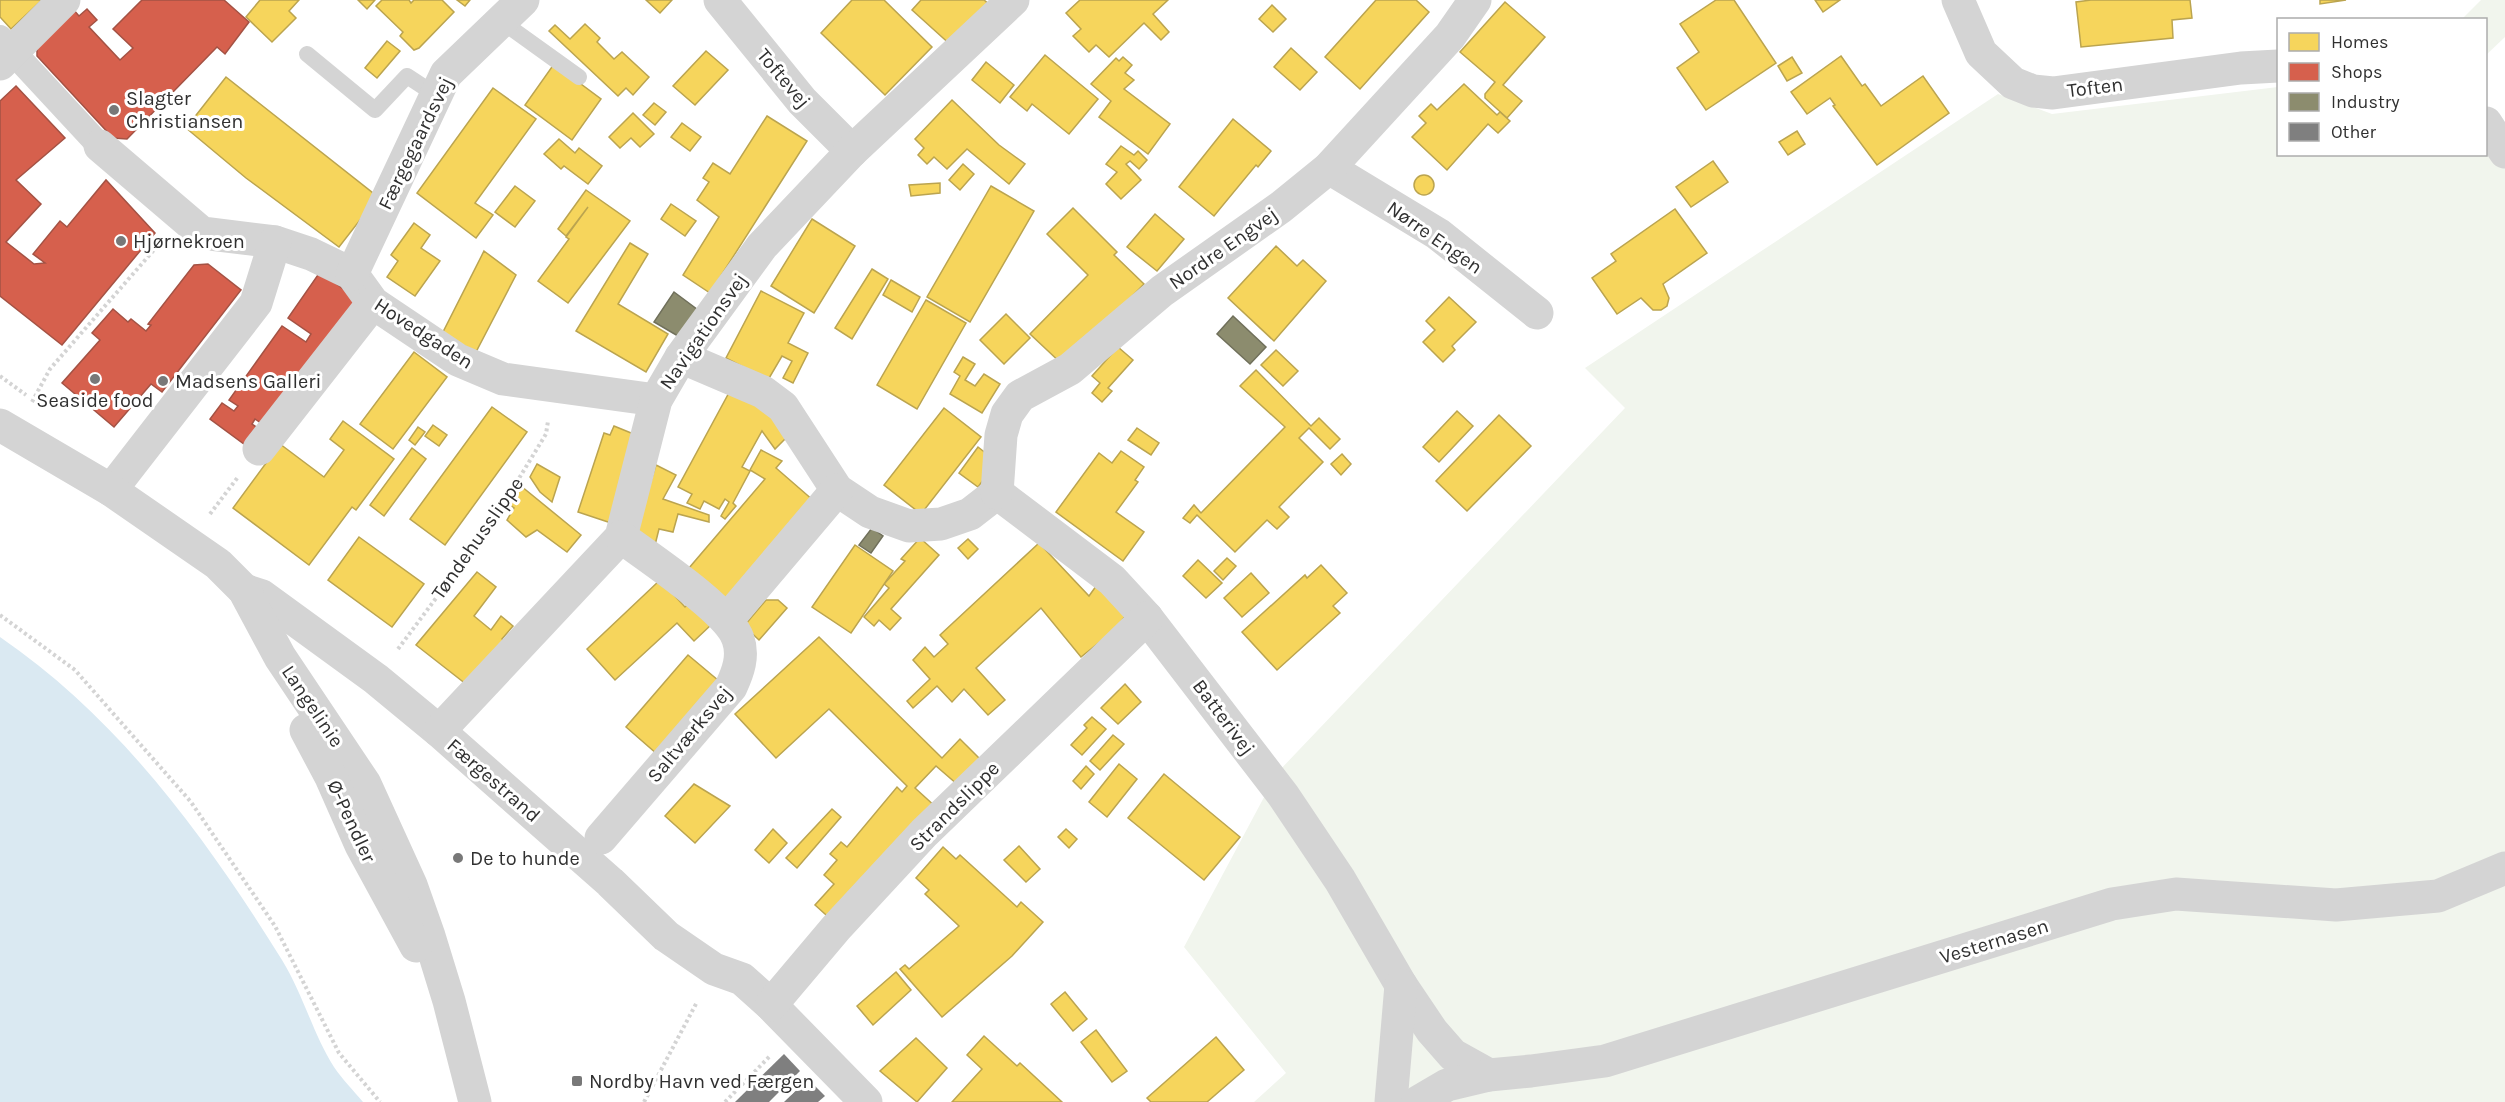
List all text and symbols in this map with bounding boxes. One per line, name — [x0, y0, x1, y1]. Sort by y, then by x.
legend — [2277, 18, 2487, 156]
text: Homes — [2331, 31, 2388, 53]
street label: Toftevej — [752, 44, 815, 113]
text: Shops — [2331, 61, 2383, 83]
street label: Færgegaardsvej — [373, 73, 458, 213]
street label: Toften — [2066, 73, 2124, 102]
place label: Slagter Christiansen — [126, 87, 243, 133]
text: Industry — [2331, 91, 2400, 113]
marker: Slagter Christiansen — [107, 103, 121, 117]
text: Other — [2331, 121, 2376, 143]
street label: Nørre Engen — [1383, 196, 1487, 279]
street label: Nordre Engvej — [1165, 203, 1282, 294]
place label: Hjørnekroen — [133, 230, 245, 253]
marker: Hjørnekroen — [114, 234, 128, 248]
street label: Navigationsvej — [655, 269, 752, 394]
street label: Hovedgaden — [370, 293, 477, 374]
place label: Madsens Galleri — [175, 370, 321, 393]
marker: Seaside food — [88, 372, 102, 386]
marker: Madsens Galleri — [156, 374, 170, 388]
place label: Seaside food — [36, 389, 154, 412]
street label: Tøndehusslippe — [427, 473, 528, 604]
street label: Langelinie — [277, 661, 348, 752]
street label: Batterivej — [1188, 675, 1259, 760]
street label: Saltværksvej — [642, 681, 736, 787]
street label: Færgestrand — [443, 734, 545, 827]
street label: Strandslippe — [905, 757, 1004, 856]
street label: Ø-Pendler — [322, 776, 381, 867]
place label: De to hunde — [470, 847, 580, 870]
marker: De to hunde — [451, 851, 465, 865]
street label: Vesternasen — [1937, 914, 2051, 969]
place label: Nordby Havn ved Færgen — [589, 1070, 814, 1093]
marker: Nordby Havn ved Færgen — [570, 1074, 584, 1088]

